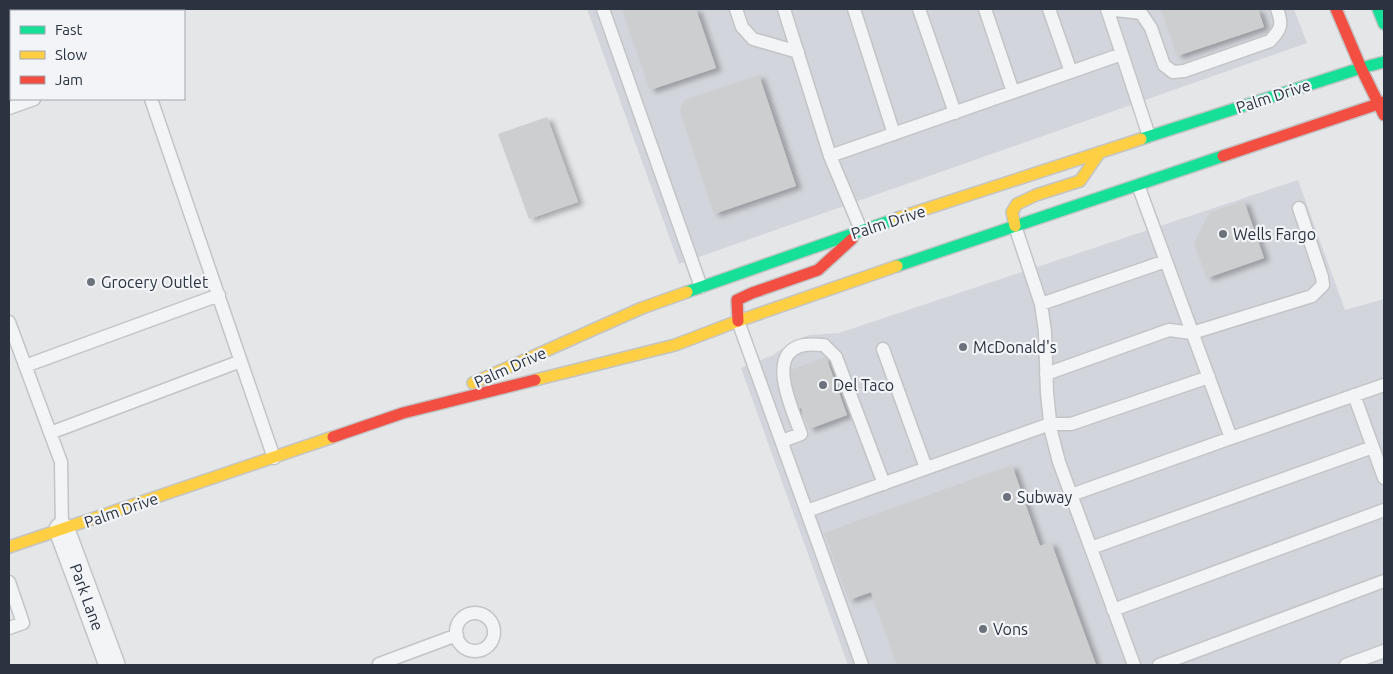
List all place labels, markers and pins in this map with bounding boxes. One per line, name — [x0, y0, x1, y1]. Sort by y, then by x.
place label: Wells Fargo — [1233, 225, 1316, 243]
marker: Wells Fargo — [1217, 228, 1229, 240]
place label: Grocery Outlet — [101, 273, 209, 291]
marker: Grocery Outlet — [85, 276, 97, 288]
place label: McDonald's — [973, 338, 1057, 356]
marker: McDonald's — [957, 341, 969, 353]
place label: Del Taco — [833, 376, 894, 394]
marker: Del Taco — [817, 379, 829, 391]
place label: Subway — [1017, 488, 1072, 506]
marker: Subway — [1001, 491, 1013, 503]
place label: Vons — [993, 620, 1028, 638]
marker: Vons — [977, 623, 989, 635]

